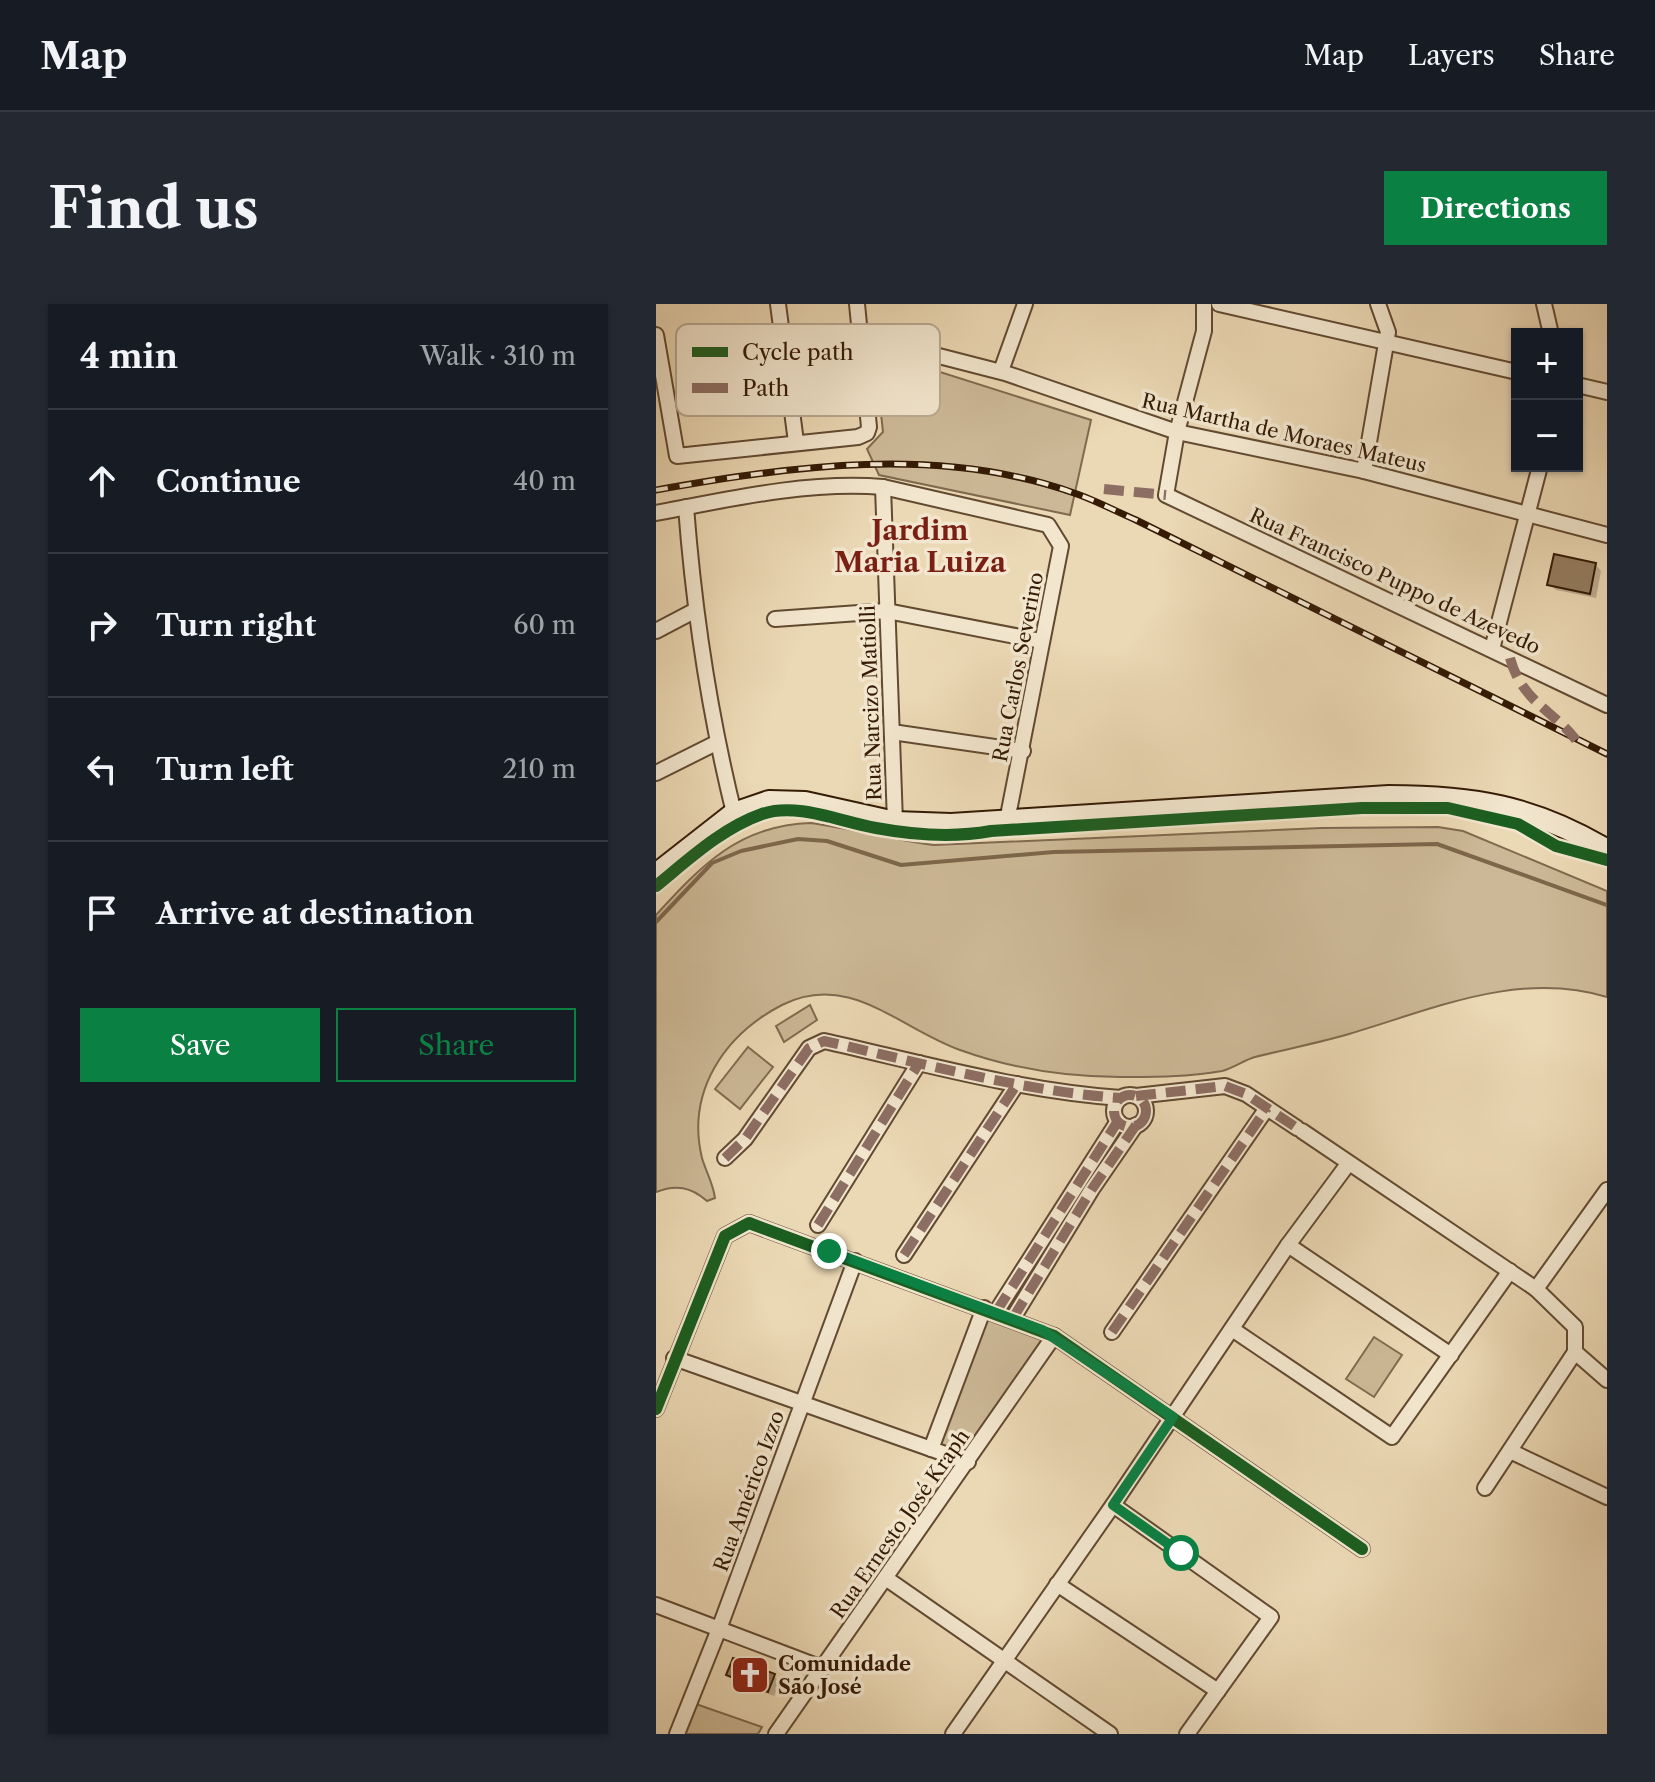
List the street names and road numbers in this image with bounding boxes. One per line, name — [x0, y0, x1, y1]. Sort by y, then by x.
street label: Rua Martha de Moraes Mateus — [1139, 389, 1429, 477]
street label: Rua Francisco Puppo de Azevedo — [1246, 503, 1544, 659]
street label: Rua Carlos Severino — [988, 570, 1048, 764]
street label: Rua Narcizo Matiolli — [856, 605, 886, 801]
street label: Rua Américo Izzo — [709, 1407, 789, 1575]
street label: Rua Ernesto José Kraph — [826, 1424, 975, 1623]

